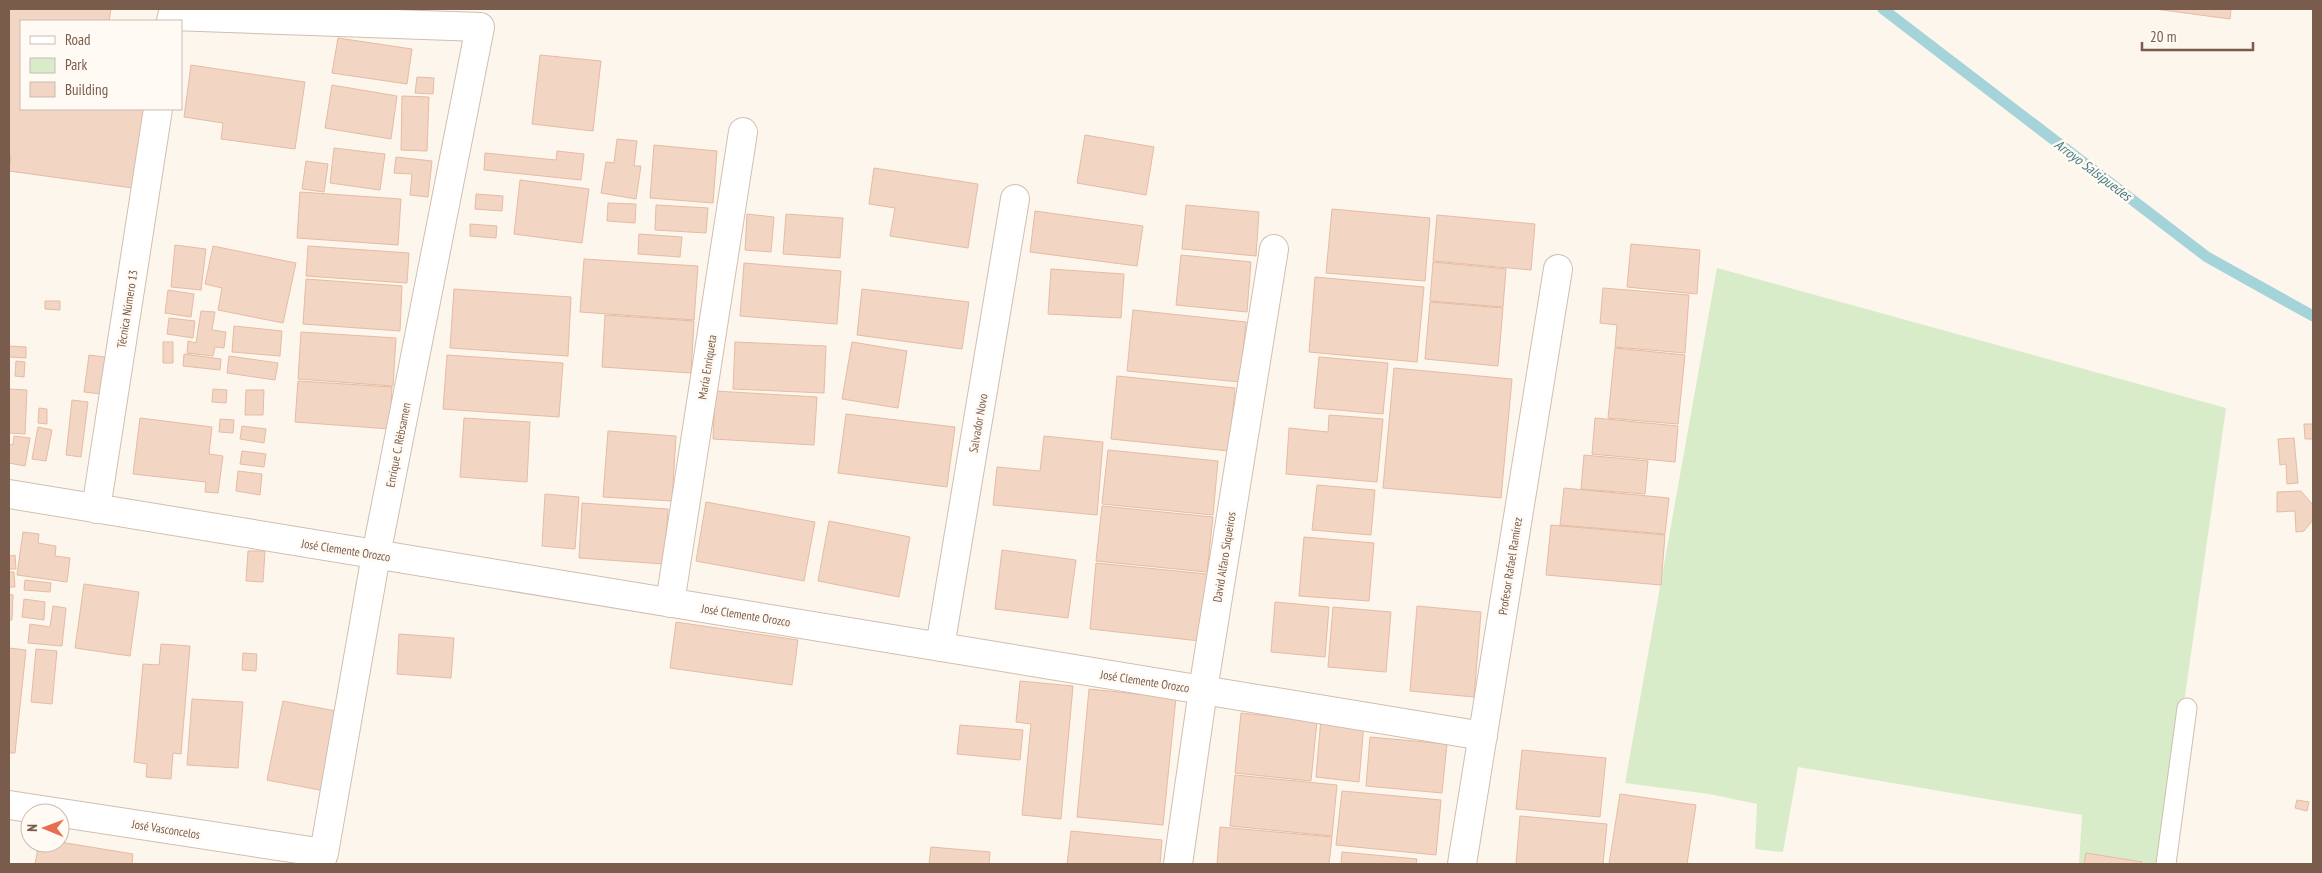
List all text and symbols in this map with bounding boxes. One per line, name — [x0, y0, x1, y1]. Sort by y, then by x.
legend — [20, 20, 182, 110]
scale bar — [2142, 20, 2253, 52]
text: 20 m — [2150, 27, 2176, 46]
text: Road — [65, 30, 91, 49]
text: Park — [65, 55, 87, 74]
text: Building — [65, 80, 108, 99]
water label: Arroyo Salsipuedes — [2051, 135, 2136, 206]
street label: Técnica Número 13 — [113, 269, 141, 349]
street label: María Enriqueta — [694, 333, 720, 400]
street label: Salvador Novo — [965, 392, 991, 454]
street label: Enrique C. Rébsamen — [382, 401, 414, 489]
street label: David Alfaro Siqueiros — [1209, 511, 1239, 603]
street label: Profesor Rafael Ramírez — [1495, 516, 1525, 616]
street label: José Clemente Orozco — [299, 535, 392, 564]
street label: José Clemente Orozco — [699, 600, 792, 629]
street label: José Clemente Orozco — [1098, 666, 1191, 695]
north arrow — [20, 803, 70, 853]
street label: José Vasconcelos — [130, 816, 201, 842]
text: N — [23, 824, 41, 832]

